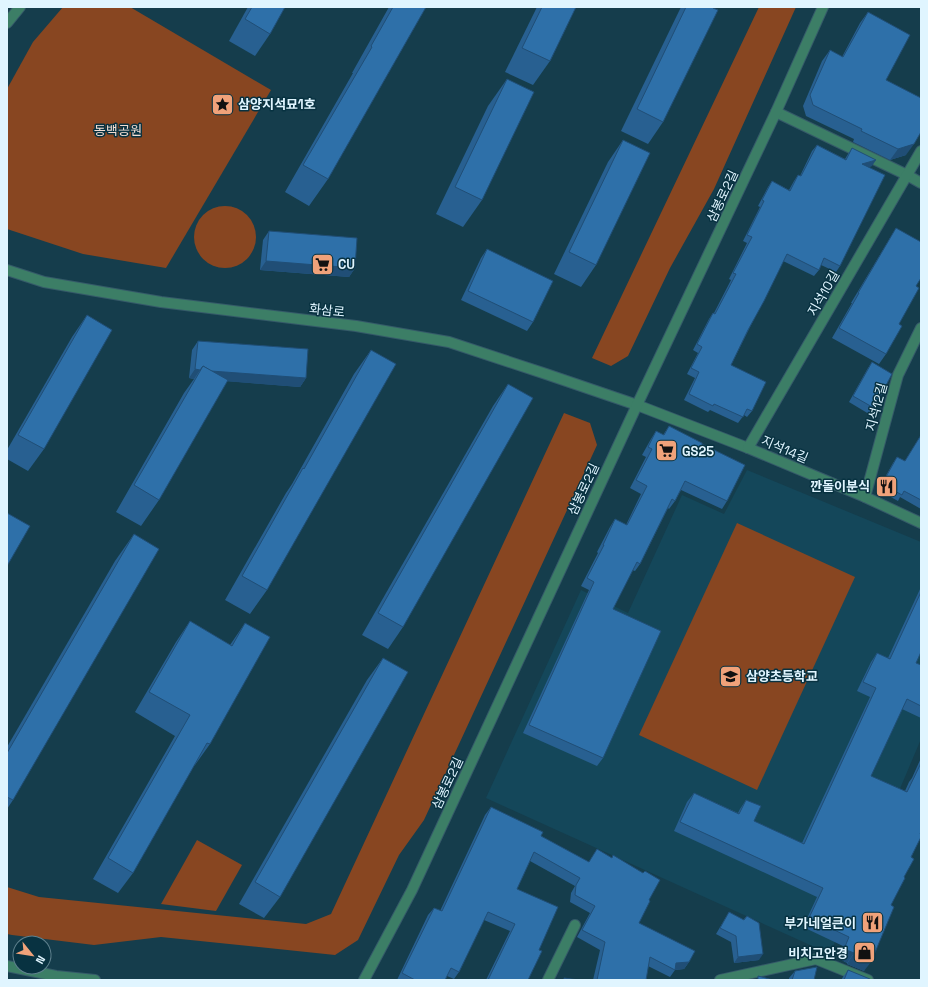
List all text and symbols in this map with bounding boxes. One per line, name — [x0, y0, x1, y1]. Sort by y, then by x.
place icon: 삼양지석묘1호 — [209, 91, 235, 117]
place label: 삼양지석묘1호 — [238, 96, 316, 113]
park label: 동백공원 — [94, 122, 142, 139]
street label: 삼봉로2길 — [703, 167, 742, 225]
supermarket icon: CU — [309, 251, 335, 277]
place label: CU — [338, 256, 355, 273]
street label: 지석10길 — [804, 267, 843, 319]
street label: 화삼로 — [308, 300, 346, 321]
street label: 지석12길 — [862, 381, 891, 433]
street label: 지석14길 — [759, 432, 811, 467]
supermarket icon: GS25 — [654, 438, 680, 464]
place label: GS25 — [682, 443, 714, 460]
street label: 삼봉로2길 — [564, 460, 603, 518]
restaurant icon: 깐돌이분식 — [873, 473, 899, 499]
place label: 깐돌이분식 — [810, 478, 870, 495]
school or university icon: 삼양초등학교 — [718, 663, 744, 689]
place label: 삼양초등학교 — [746, 668, 818, 685]
street label: 삼봉로2길 — [428, 754, 467, 812]
restaurant icon: 부가네얼큰이 — [859, 910, 885, 936]
place label: 부가네얼큰이 — [784, 915, 856, 932]
north arrow — [12, 935, 52, 975]
shop icon: 비치고안경 — [851, 940, 877, 966]
place label: 비치고안경 — [788, 945, 848, 962]
text: N — [33, 953, 49, 967]

